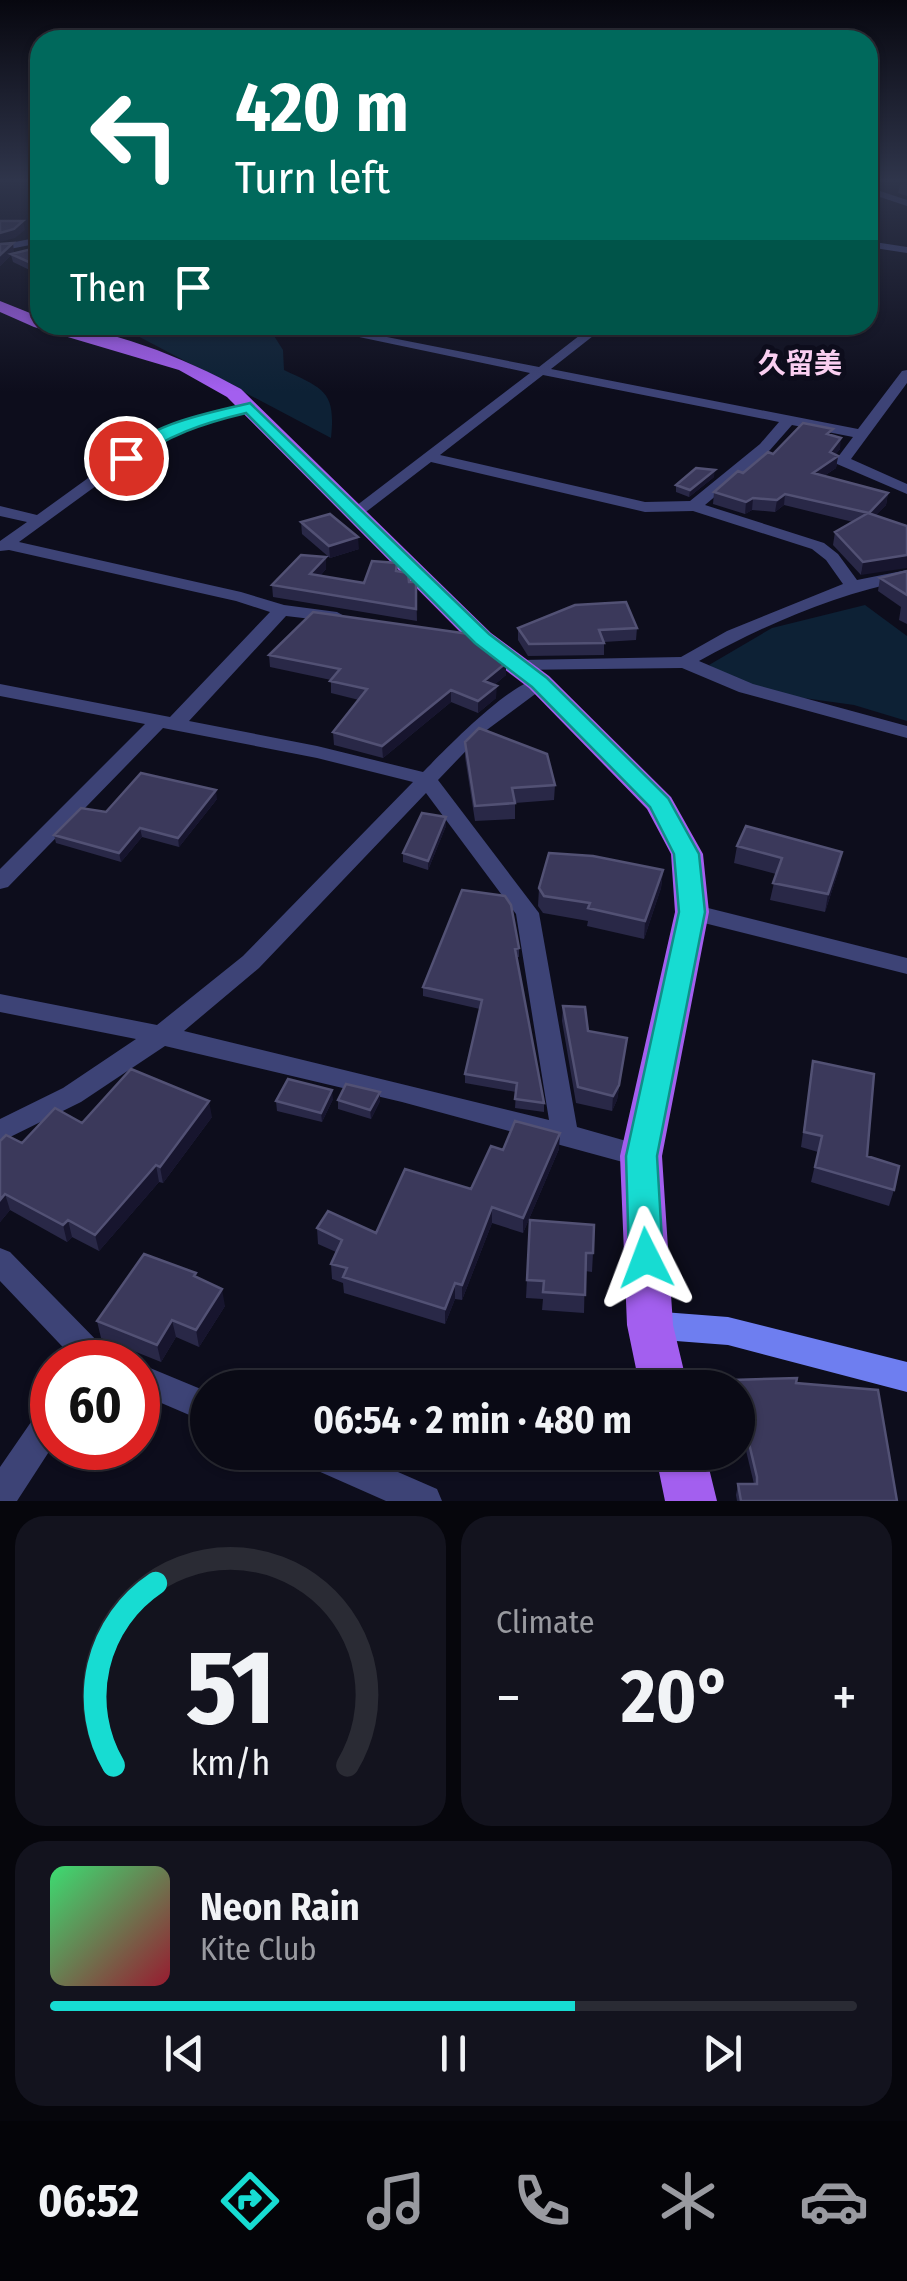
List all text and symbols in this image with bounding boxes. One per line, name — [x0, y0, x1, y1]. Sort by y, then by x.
text: 420 m — [235, 66, 409, 150]
icon: left — [70, 70, 200, 200]
text: Turn left — [235, 151, 390, 205]
icon: arrive — [166, 260, 221, 315]
text: Then — [70, 265, 146, 311]
district label: 久留美 — [758, 347, 842, 380]
pin — [84, 416, 169, 501]
icon: arrive — [99, 431, 154, 486]
position arrow — [594, 1206, 698, 1310]
speed limit sign: 60 — [30, 1340, 160, 1470]
text: 06:54 · 2 min · 480 m — [313, 1397, 632, 1443]
text: Climate — [496, 1603, 595, 1641]
text: 51 — [186, 1626, 275, 1751]
text: 20° — [621, 1652, 732, 1742]
text: − — [496, 1665, 521, 1731]
text: + — [832, 1665, 857, 1731]
text: km/h — [191, 1742, 270, 1784]
text: Neon Rain — [200, 1884, 360, 1930]
text: Kite Club — [200, 1930, 316, 1968]
icon: previous — [157, 2026, 212, 2081]
icon: pause — [426, 2026, 481, 2081]
icon: next — [695, 2026, 750, 2081]
icon: directions — [215, 2166, 285, 2236]
icon: music — [361, 2166, 431, 2236]
icon: phone — [507, 2166, 577, 2236]
icon: climate — [653, 2166, 723, 2236]
icon: car — [799, 2166, 869, 2236]
text: 06:52 — [38, 2174, 139, 2228]

